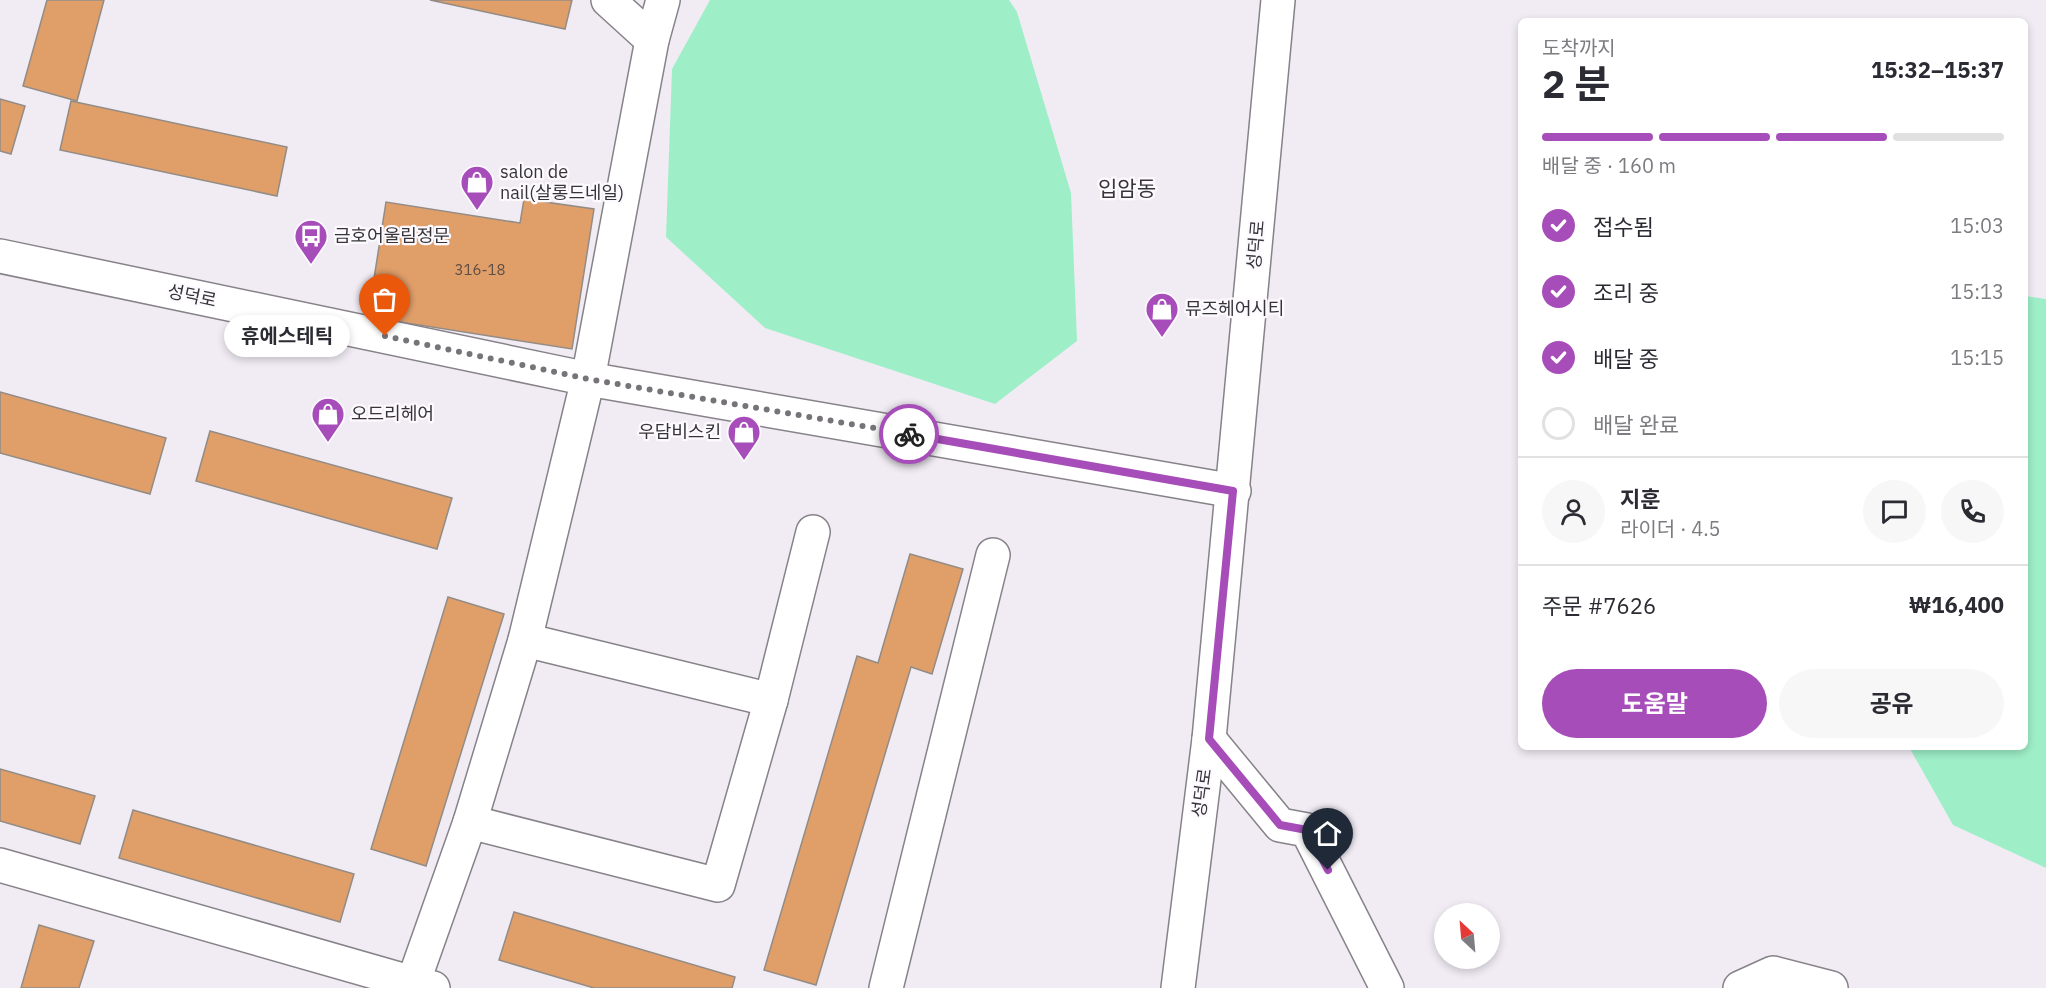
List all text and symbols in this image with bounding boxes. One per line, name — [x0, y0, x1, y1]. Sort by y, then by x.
text: 도착까지 — [1542, 34, 1616, 61]
text: 15:32–15:37 — [1871, 55, 2004, 84]
text: 2 분 — [1542, 58, 1610, 109]
text: 배달 중 · 160 m — [1542, 152, 1676, 179]
place label: salon de nail(살롱드네일) — [500, 160, 624, 204]
shop icon: salon de nail(살롱드네일) — [459, 164, 495, 211]
district label: 입암동 — [1098, 174, 1156, 202]
icon: check — [1542, 209, 1575, 242]
text: 접수됨 — [1593, 212, 1654, 241]
text: 15:03 — [1950, 212, 2004, 239]
bus stop icon: 금호어울림정문 — [293, 218, 329, 265]
street label: 성덕로 — [1242, 219, 1269, 271]
place label: 금호어울림정문 — [334, 224, 450, 247]
house number: 316-18 — [455, 260, 506, 279]
pin — [359, 274, 410, 336]
icon: check — [1542, 275, 1575, 308]
text: 조리 중 — [1593, 278, 1659, 307]
text: 15:13 — [1950, 278, 2004, 305]
street label: 성덕로 — [165, 279, 219, 312]
icon: bag — [368, 283, 401, 316]
shop icon: 뮤즈헤어시티 — [1144, 291, 1180, 338]
place label: 뮤즈헤어시티 — [1185, 297, 1284, 320]
callout: 휴에스테틱 — [223, 315, 349, 357]
text: 휴에스테틱 — [241, 322, 333, 349]
icon: check — [1542, 341, 1575, 374]
text: 배달 중 — [1593, 344, 1659, 373]
text: 15:15 — [1950, 344, 2004, 371]
shop icon: 오드리헤어 — [310, 396, 346, 443]
place label: 오드리헤어 — [351, 402, 434, 425]
courier — [879, 404, 939, 464]
text: 배달 완료 — [1593, 410, 1679, 439]
shop icon: 우담비스킨 — [726, 414, 762, 461]
icon: bike — [893, 418, 926, 451]
place label: 우담비스킨 — [638, 420, 721, 443]
button: person — [1542, 480, 1605, 543]
button: chat — [1863, 480, 1926, 543]
button: phone — [1941, 480, 2004, 543]
text: 지훈 — [1620, 484, 1660, 513]
text: 라이더 · 4.5 — [1620, 515, 1721, 542]
text: ₩16,400 — [1909, 590, 2004, 619]
text: 주문 #7626 — [1542, 591, 1656, 620]
button: 도움말 — [1542, 669, 1767, 738]
button: 공유 — [1779, 669, 2004, 738]
street label: 성덕로 — [1187, 767, 1216, 819]
pin — [1302, 808, 1353, 870]
icon: home — [1311, 817, 1344, 850]
north arrow — [1434, 903, 1500, 969]
map controls — [1434, 903, 1500, 969]

